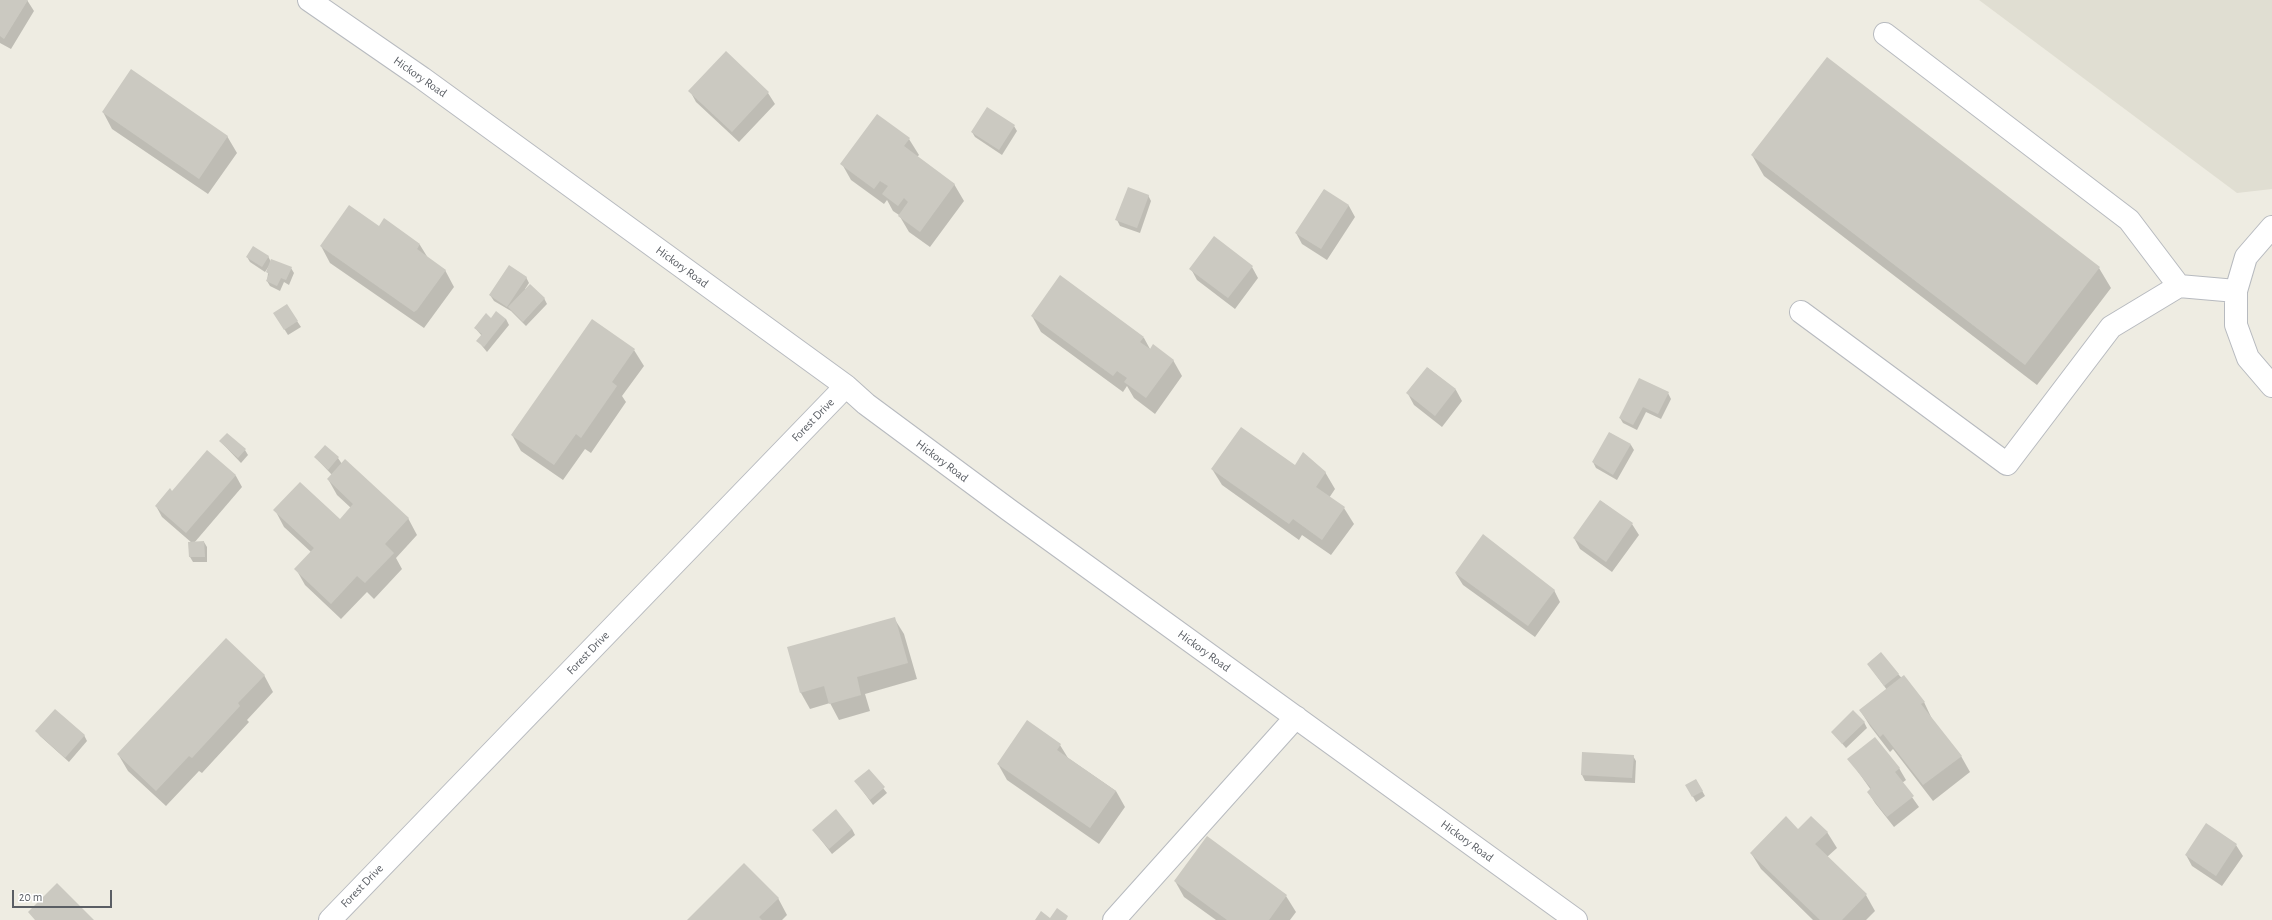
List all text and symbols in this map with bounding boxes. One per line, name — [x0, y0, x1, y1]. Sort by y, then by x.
street label: Hickory Road — [391, 53, 449, 101]
street label: Hickory Road — [653, 243, 711, 291]
street label: Forest Drive — [789, 395, 837, 445]
street label: Hickory Road — [913, 437, 971, 485]
street label: Hickory Road — [1175, 627, 1233, 675]
street label: Forest Drive — [564, 628, 612, 678]
street label: Hickory Road — [1438, 817, 1496, 865]
street label: Forest Drive — [338, 861, 386, 911]
scale bar — [14, 882, 114, 908]
text: 20 m — [19, 891, 42, 903]

